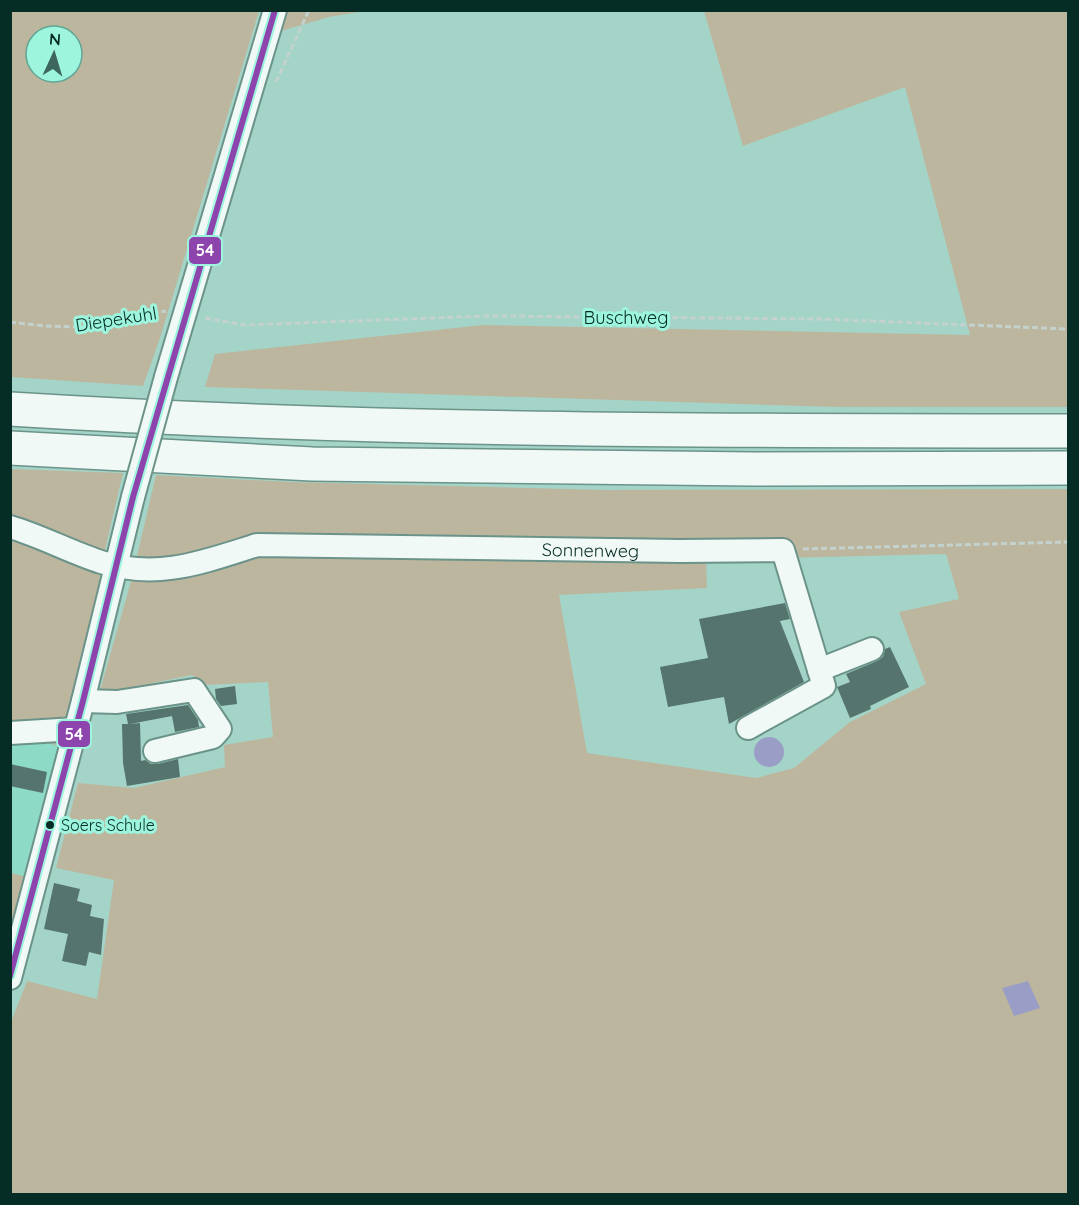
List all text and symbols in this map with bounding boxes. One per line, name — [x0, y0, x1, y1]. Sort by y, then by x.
north arrow — [24, 24, 84, 84]
text: N — [48, 29, 62, 49]
line badge: 54 — [188, 236, 222, 265]
text: 54 — [196, 240, 215, 260]
street label: Diepekuhl — [74, 301, 158, 337]
street label: Buschweg — [584, 306, 668, 329]
street label: Sonnenweg — [542, 538, 639, 562]
line badge: 54 — [57, 720, 91, 748]
text: 54 — [65, 724, 84, 744]
place label: Soers Schule — [61, 815, 155, 835]
marker: Soers Schule — [44, 819, 56, 831]

